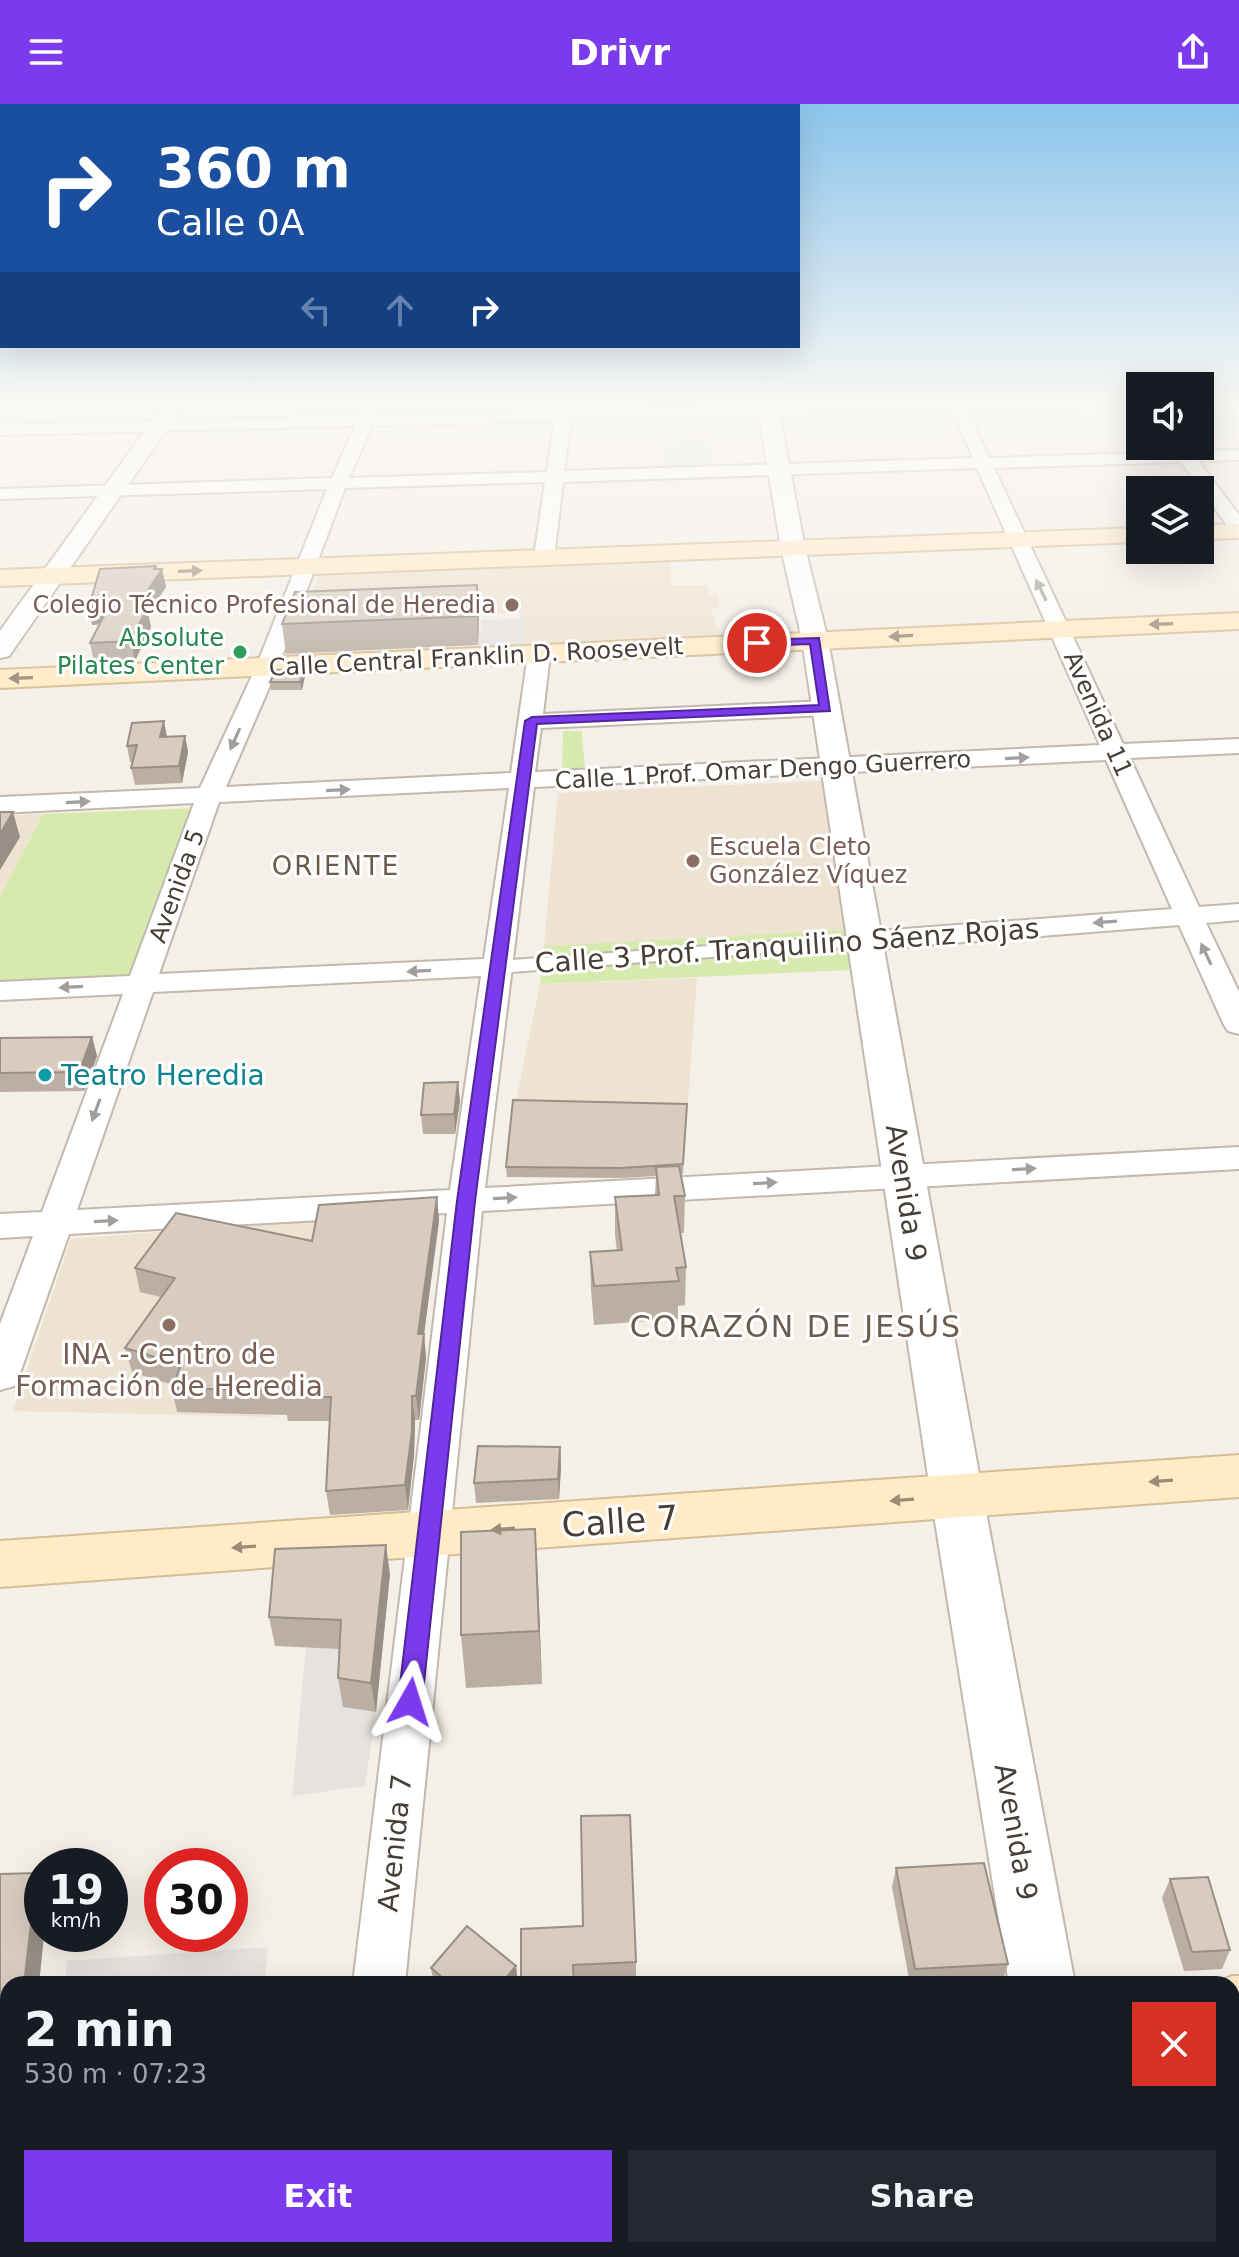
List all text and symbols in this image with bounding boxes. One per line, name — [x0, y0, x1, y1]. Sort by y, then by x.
icon: menu — [24, 30, 68, 74]
icon: share — [1171, 30, 1215, 74]
text: Drivr — [569, 32, 670, 73]
text: 360 m — [156, 135, 351, 200]
icon: right — [24, 136, 128, 240]
text: Calle 0A — [156, 202, 304, 243]
icon: left — [294, 288, 338, 332]
icon: ahead — [378, 288, 422, 332]
icon: right — [462, 288, 506, 332]
map controls — [1126, 372, 1214, 564]
button: sound — [1126, 372, 1214, 460]
button: layers — [1126, 476, 1214, 564]
one-way arrow — [178, 564, 203, 577]
one-way arrow — [1034, 579, 1048, 602]
place label: Colegio Técnico Profesional de Heredia — [32, 591, 496, 619]
marker: Colegio Técnico Profesional de Heredia — [503, 596, 521, 614]
pin — [723, 609, 791, 677]
one-way arrow — [1148, 618, 1173, 631]
icon: arrive — [735, 621, 779, 665]
place label: Absolute Pilates Center — [57, 624, 224, 680]
one-way arrow — [888, 630, 913, 643]
street label: Calle Central Franklin D. Roosevelt — [268, 632, 684, 682]
marker: Absolute Pilates Center — [231, 643, 249, 661]
street label: Avenida 11 — [1058, 647, 1138, 781]
one-way arrow — [8, 672, 33, 685]
one-way arrow — [228, 727, 242, 750]
street label: Calle 1 Prof. Omar Dengo Guerrero — [554, 745, 972, 795]
one-way arrow — [1005, 751, 1030, 764]
one-way arrow — [326, 784, 351, 797]
one-way arrow — [66, 795, 91, 808]
street label: Avenida 5 — [144, 825, 210, 947]
place label: Escuela Cleto González Víquez — [709, 833, 907, 889]
district label: ORIENTE — [272, 851, 400, 881]
marker: Escuela Cleto González Víquez — [684, 852, 702, 870]
street label: Calle 3 Prof. Tranquilino Sáenz Rojas — [534, 912, 1040, 980]
one-way arrow — [1092, 916, 1117, 929]
one-way arrow — [1200, 943, 1213, 966]
one-way arrow — [406, 964, 431, 977]
one-way arrow — [58, 981, 83, 994]
place label: Teatro Heredia — [60, 1059, 265, 1092]
marker: Teatro Heredia — [36, 1066, 54, 1084]
one-way arrow — [89, 1098, 102, 1122]
street label: Avenida 9 — [879, 1122, 933, 1264]
one-way arrow — [1012, 1162, 1037, 1175]
one-way arrow — [753, 1177, 778, 1190]
one-way arrow — [493, 1192, 518, 1205]
one-way arrow — [94, 1214, 119, 1227]
district label: CORAZÓN DE JESÚS — [630, 1308, 962, 1344]
marker: INA - Centro de Formación de Heredia — [160, 1316, 178, 1334]
place label: INA - Centro de Formación de Heredia — [15, 1338, 323, 1403]
one-way arrow — [1148, 1475, 1173, 1488]
one-way arrow — [889, 1494, 914, 1507]
street label: Calle 7 — [560, 1497, 680, 1545]
one-way arrow — [490, 1523, 515, 1536]
one-way arrow — [231, 1541, 256, 1554]
position arrow — [368, 1660, 452, 1744]
street label: Avenida 9 — [988, 1761, 1044, 1903]
street label: Avenida 7 — [371, 1772, 419, 1914]
speed limit sign: 30 — [144, 1848, 248, 1952]
text: 19 — [48, 1867, 104, 1913]
text: km/h — [51, 1908, 101, 1932]
text: 2 min — [24, 2001, 175, 2057]
button: close — [1132, 2002, 1216, 2086]
text: 530 m · 07:23 — [24, 2059, 207, 2089]
button: Exit — [24, 2150, 612, 2242]
button: Share — [628, 2150, 1216, 2242]

